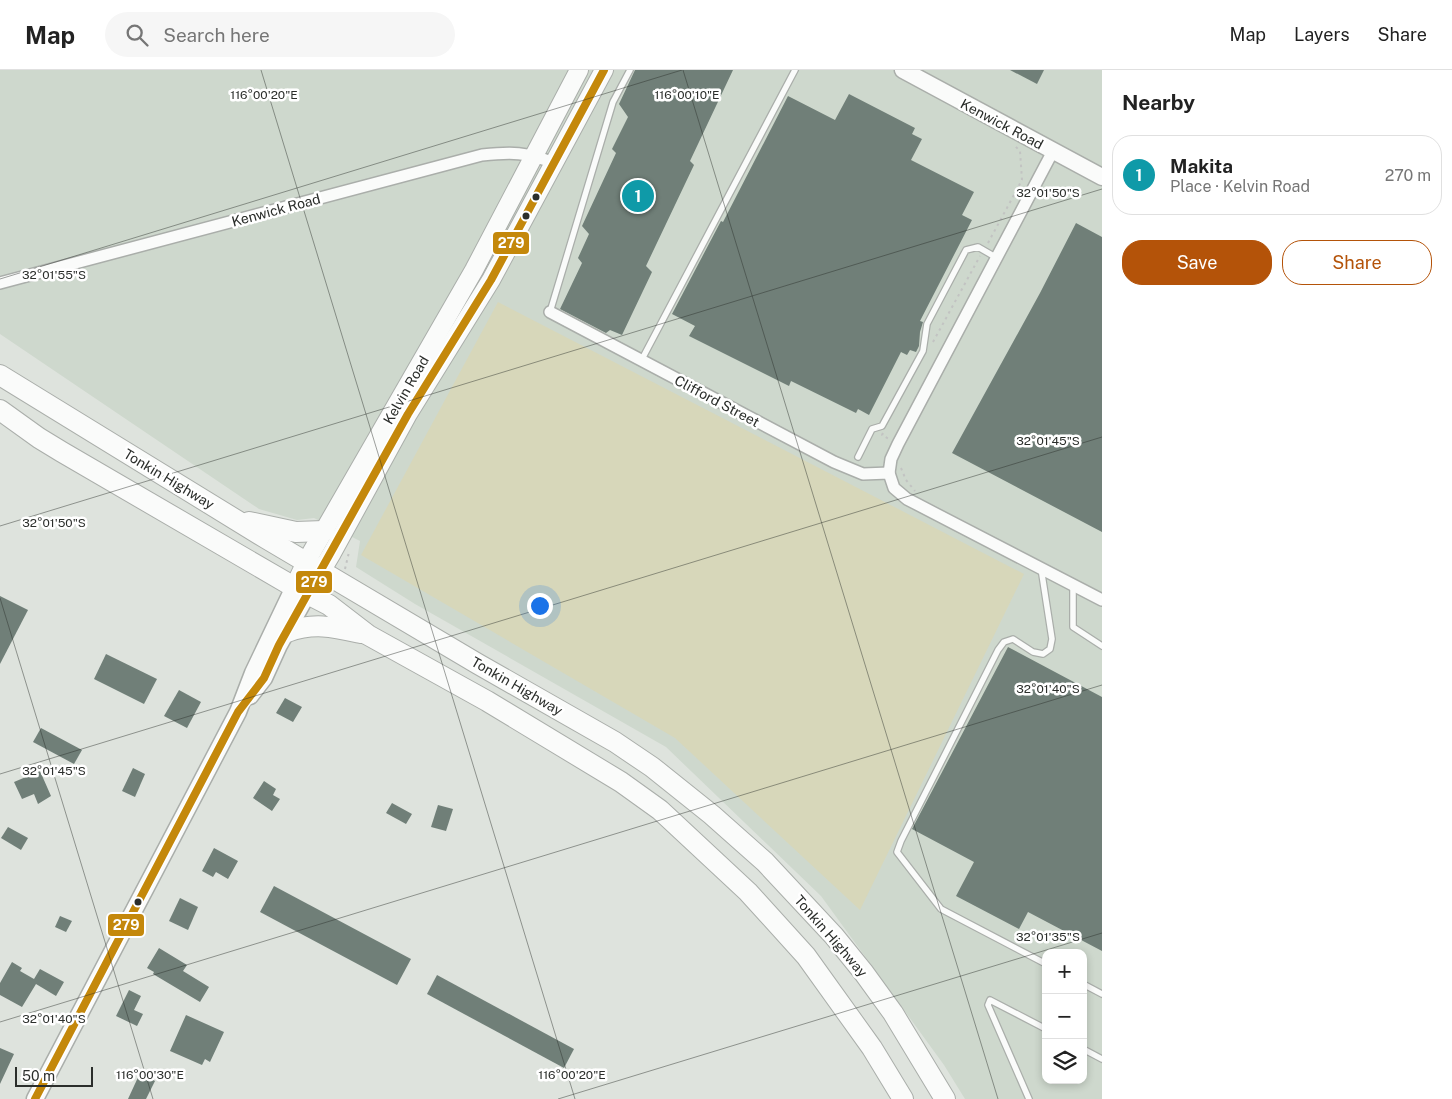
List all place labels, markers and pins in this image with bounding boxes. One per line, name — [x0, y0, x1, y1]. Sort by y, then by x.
pin: 1 — [622, 177, 654, 215]
unlabelled marker — [531, 192, 541, 202]
unlabelled marker — [521, 211, 531, 221]
unlabelled marker — [133, 897, 143, 907]

